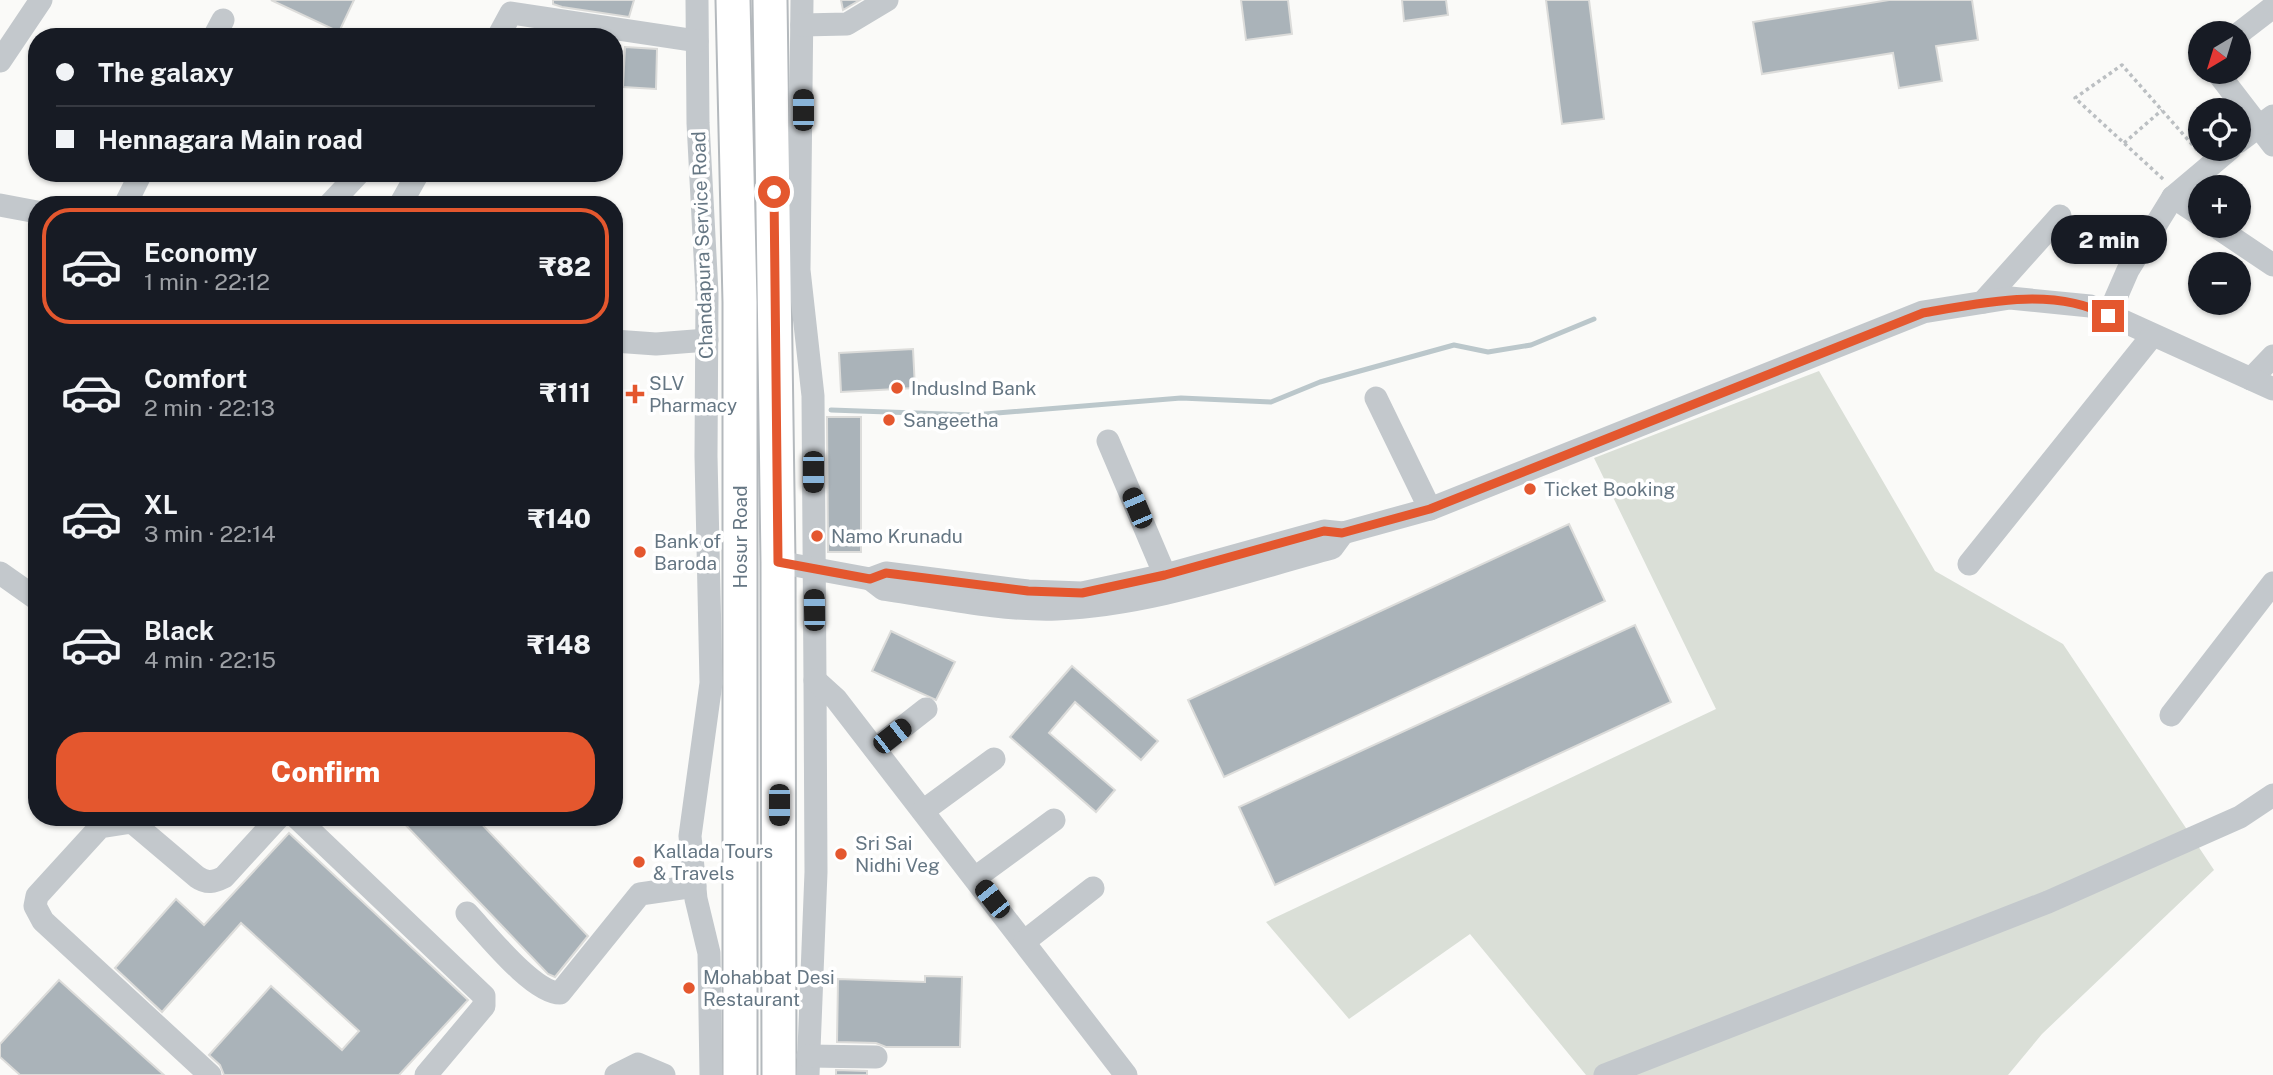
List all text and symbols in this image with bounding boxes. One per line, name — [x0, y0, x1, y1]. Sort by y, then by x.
north arrow — [2188, 21, 2250, 84]
map controls — [2188, 21, 2251, 315]
text: The galaxy — [98, 57, 234, 88]
car — [793, 89, 814, 131]
button: locate — [2188, 98, 2251, 161]
text: Hennagara Main road — [98, 124, 363, 155]
street label: Chandapura Service Road — [687, 131, 717, 359]
button: + — [2188, 175, 2251, 238]
route start — [758, 176, 790, 208]
callout: 2 min — [2050, 215, 2166, 264]
text: 2 min — [2078, 226, 2140, 253]
icon: car — [60, 235, 123, 298]
text: Economy — [144, 237, 257, 268]
text: ₹82 — [539, 251, 591, 282]
button: − — [2188, 252, 2251, 315]
text: 1 min · 22:12 — [144, 268, 270, 295]
route end — [2092, 300, 2124, 332]
icon: car — [60, 361, 123, 424]
text: Comfort — [144, 363, 247, 394]
place label: SLV Pharmacy — [649, 372, 737, 416]
text: ₹111 — [539, 377, 591, 408]
place label: IndusInd Bank — [911, 377, 1037, 399]
marker: IndusInd Bank — [889, 380, 905, 396]
marker: SLV Pharmacy — [627, 386, 643, 402]
text: 2 min · 22:13 — [144, 394, 275, 421]
place label: Sangeetha — [903, 409, 999, 431]
marker: Sangeetha — [881, 412, 897, 428]
car — [803, 451, 824, 493]
place label: Ticket Booking — [1544, 478, 1675, 500]
marker: Ticket Booking — [1522, 481, 1538, 497]
car — [1120, 485, 1155, 531]
street label: Hosur Road — [729, 486, 751, 588]
icon: car — [60, 487, 123, 550]
text: XL — [144, 489, 178, 520]
text: ₹140 — [528, 503, 591, 534]
text: 3 min · 22:14 — [144, 520, 276, 547]
place label: Namo Krunadu — [831, 525, 963, 547]
marker: Namo Krunadu — [809, 528, 825, 544]
place label: Bank of Baroda — [654, 530, 721, 574]
marker: Bank of Baroda — [632, 544, 648, 560]
car — [804, 589, 825, 631]
icon: car — [60, 613, 123, 676]
text: Black — [144, 615, 214, 646]
text: ₹148 — [527, 629, 591, 660]
text: 4 min · 22:15 — [144, 646, 276, 673]
car — [869, 715, 916, 757]
button: Confirm — [56, 732, 595, 812]
car — [769, 784, 790, 826]
place label: Sri Sai Nidhi Veg — [855, 832, 940, 876]
place label: Kallada Tours & Travels — [653, 840, 773, 884]
marker: Sri Sai Nidhi Veg — [833, 846, 849, 862]
marker: Kallada Tours & Travels — [631, 854, 647, 870]
car — [971, 876, 1014, 922]
place label: Mohabbat Desi Restaurant — [703, 966, 835, 1010]
marker: Mohabbat Desi Restaurant — [681, 980, 697, 996]

